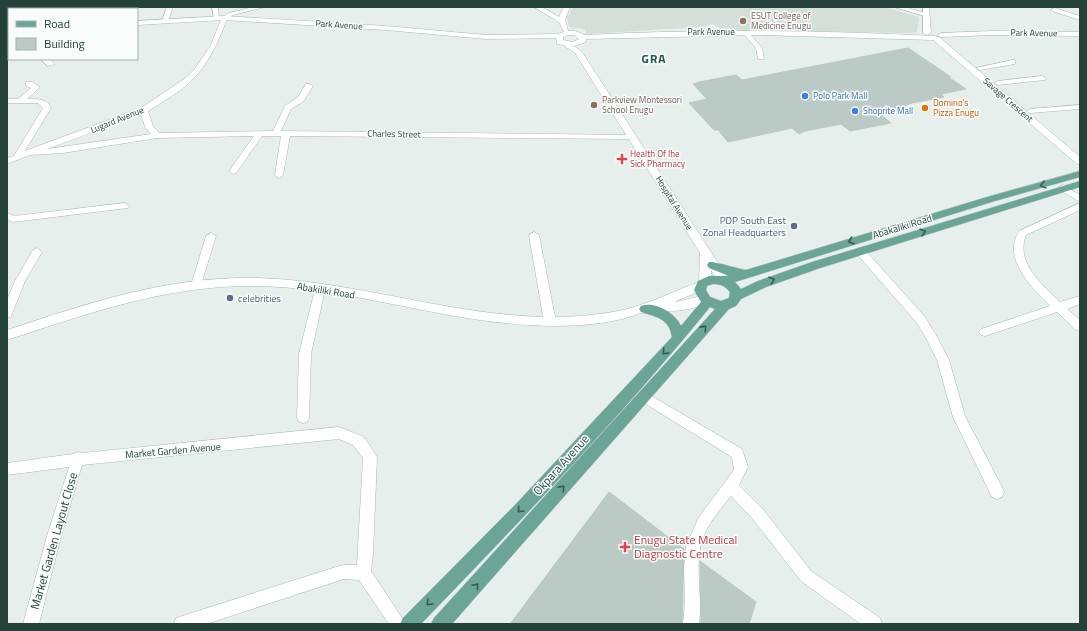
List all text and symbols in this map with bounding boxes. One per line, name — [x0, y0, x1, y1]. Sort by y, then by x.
legend — [8, 8, 138, 60]
place label: ESUT College of Medicine Enugu — [751, 9, 811, 32]
text: Road — [44, 14, 70, 33]
street label: Park Avenue — [315, 16, 364, 33]
marker: ESUT College of Medicine Enugu — [738, 16, 748, 26]
street label: Park Avenue — [687, 25, 735, 38]
street label: Park Avenue — [1010, 26, 1058, 39]
text: Building — [44, 34, 85, 53]
district label: GRA — [642, 49, 666, 68]
street label: Savage Crescent — [981, 74, 1037, 125]
place label: Polo Park Mall — [813, 89, 867, 102]
marker: Polo Park Mall — [800, 91, 810, 101]
place label: Parkview Montessori School Enugu — [602, 93, 682, 116]
place label: Domino’s Pizza Enugu — [933, 96, 979, 119]
marker: Parkview Montessori School Enugu — [589, 100, 599, 110]
street label: Lugard Avenue — [88, 103, 146, 136]
marker: Domino’s Pizza Enugu — [920, 103, 930, 113]
place label: Shoprite Mall — [863, 104, 913, 117]
marker: Shoprite Mall — [850, 106, 860, 116]
street label: Charles Street — [367, 127, 422, 140]
place label: Health Of Ihe Sick Pharmacy — [630, 147, 686, 170]
marker: Health Of Ihe Sick Pharmacy — [617, 154, 627, 164]
street label: Hospital Avenue — [653, 173, 696, 233]
one-way arrow — [1039, 180, 1046, 189]
street label: Abakaliki Road — [871, 210, 934, 243]
place label: PDP South East Zonal Headquarters — [703, 213, 786, 240]
marker: PDP South East Zonal Headquarters — [789, 221, 799, 231]
one-way arrow — [919, 228, 926, 237]
one-way arrow — [847, 236, 854, 245]
one-way arrow — [769, 277, 776, 285]
street label: Abakiliki Road — [296, 279, 356, 302]
place label: celebrities — [238, 291, 281, 306]
marker: celebrities — [225, 293, 235, 303]
one-way arrow — [700, 325, 707, 333]
one-way arrow — [662, 347, 669, 355]
street label: Okpara Avenue — [528, 430, 593, 499]
street label: Market Garden Avenue — [125, 439, 221, 462]
street label: Market Garden Layout Close — [25, 470, 82, 612]
one-way arrow — [557, 485, 565, 493]
one-way arrow — [517, 505, 525, 513]
place label: Enugu State Medical Diagnostic Centre — [634, 530, 737, 563]
marker: Enugu State Medical Diagnostic Centre — [619, 541, 631, 553]
one-way arrow — [472, 583, 479, 590]
one-way arrow — [427, 598, 434, 606]

